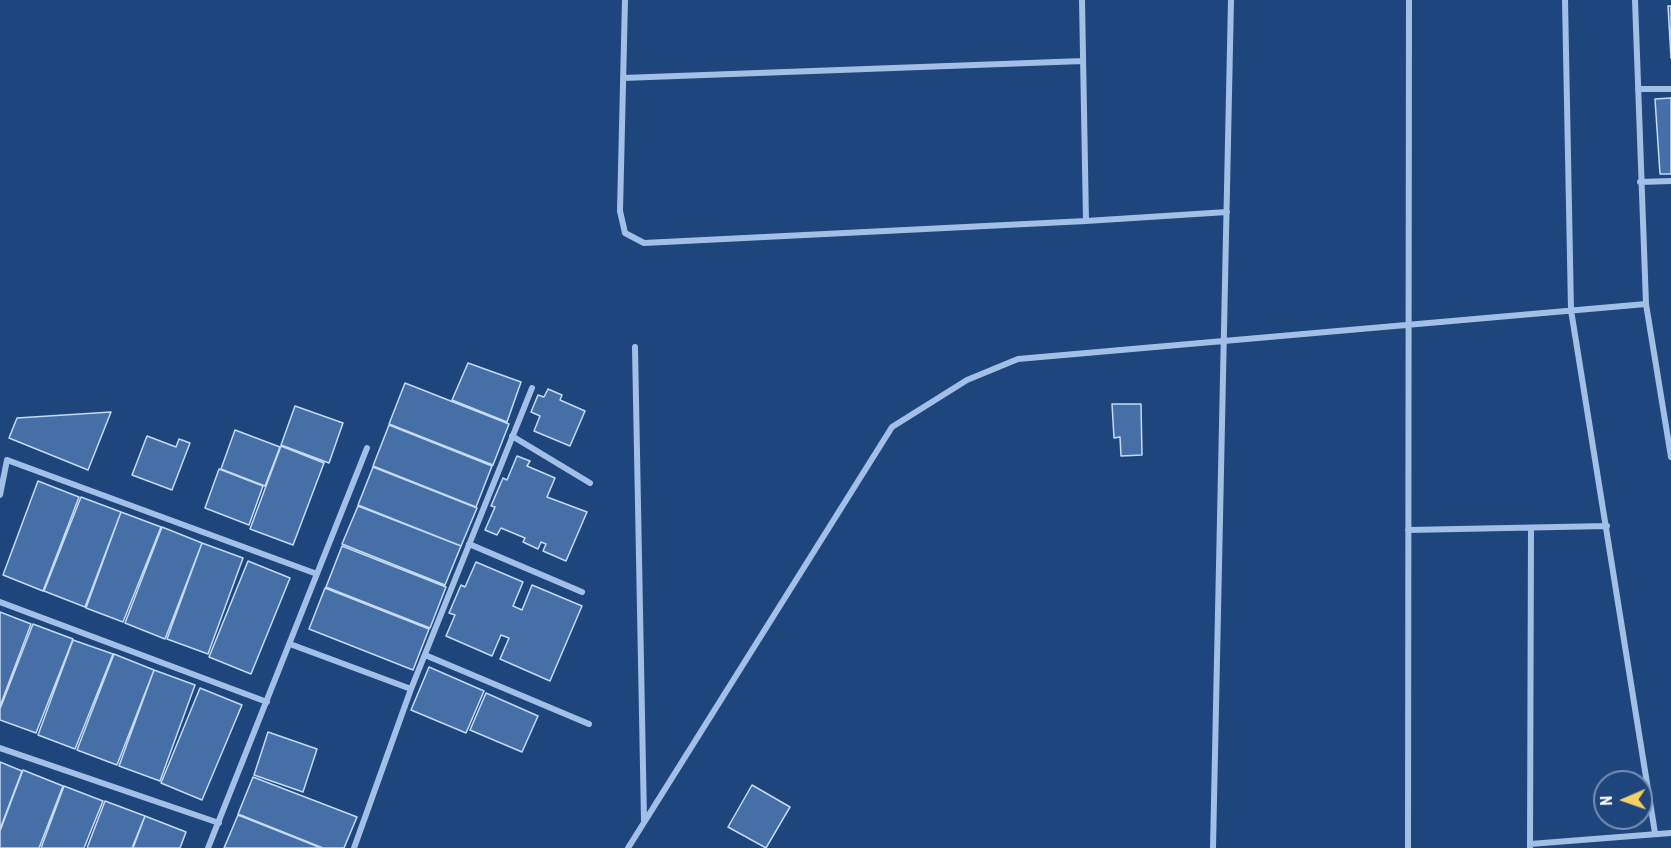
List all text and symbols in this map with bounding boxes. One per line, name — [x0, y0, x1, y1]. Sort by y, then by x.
north arrow — [1593, 770, 1653, 830]
text: N — [1597, 795, 1616, 806]

